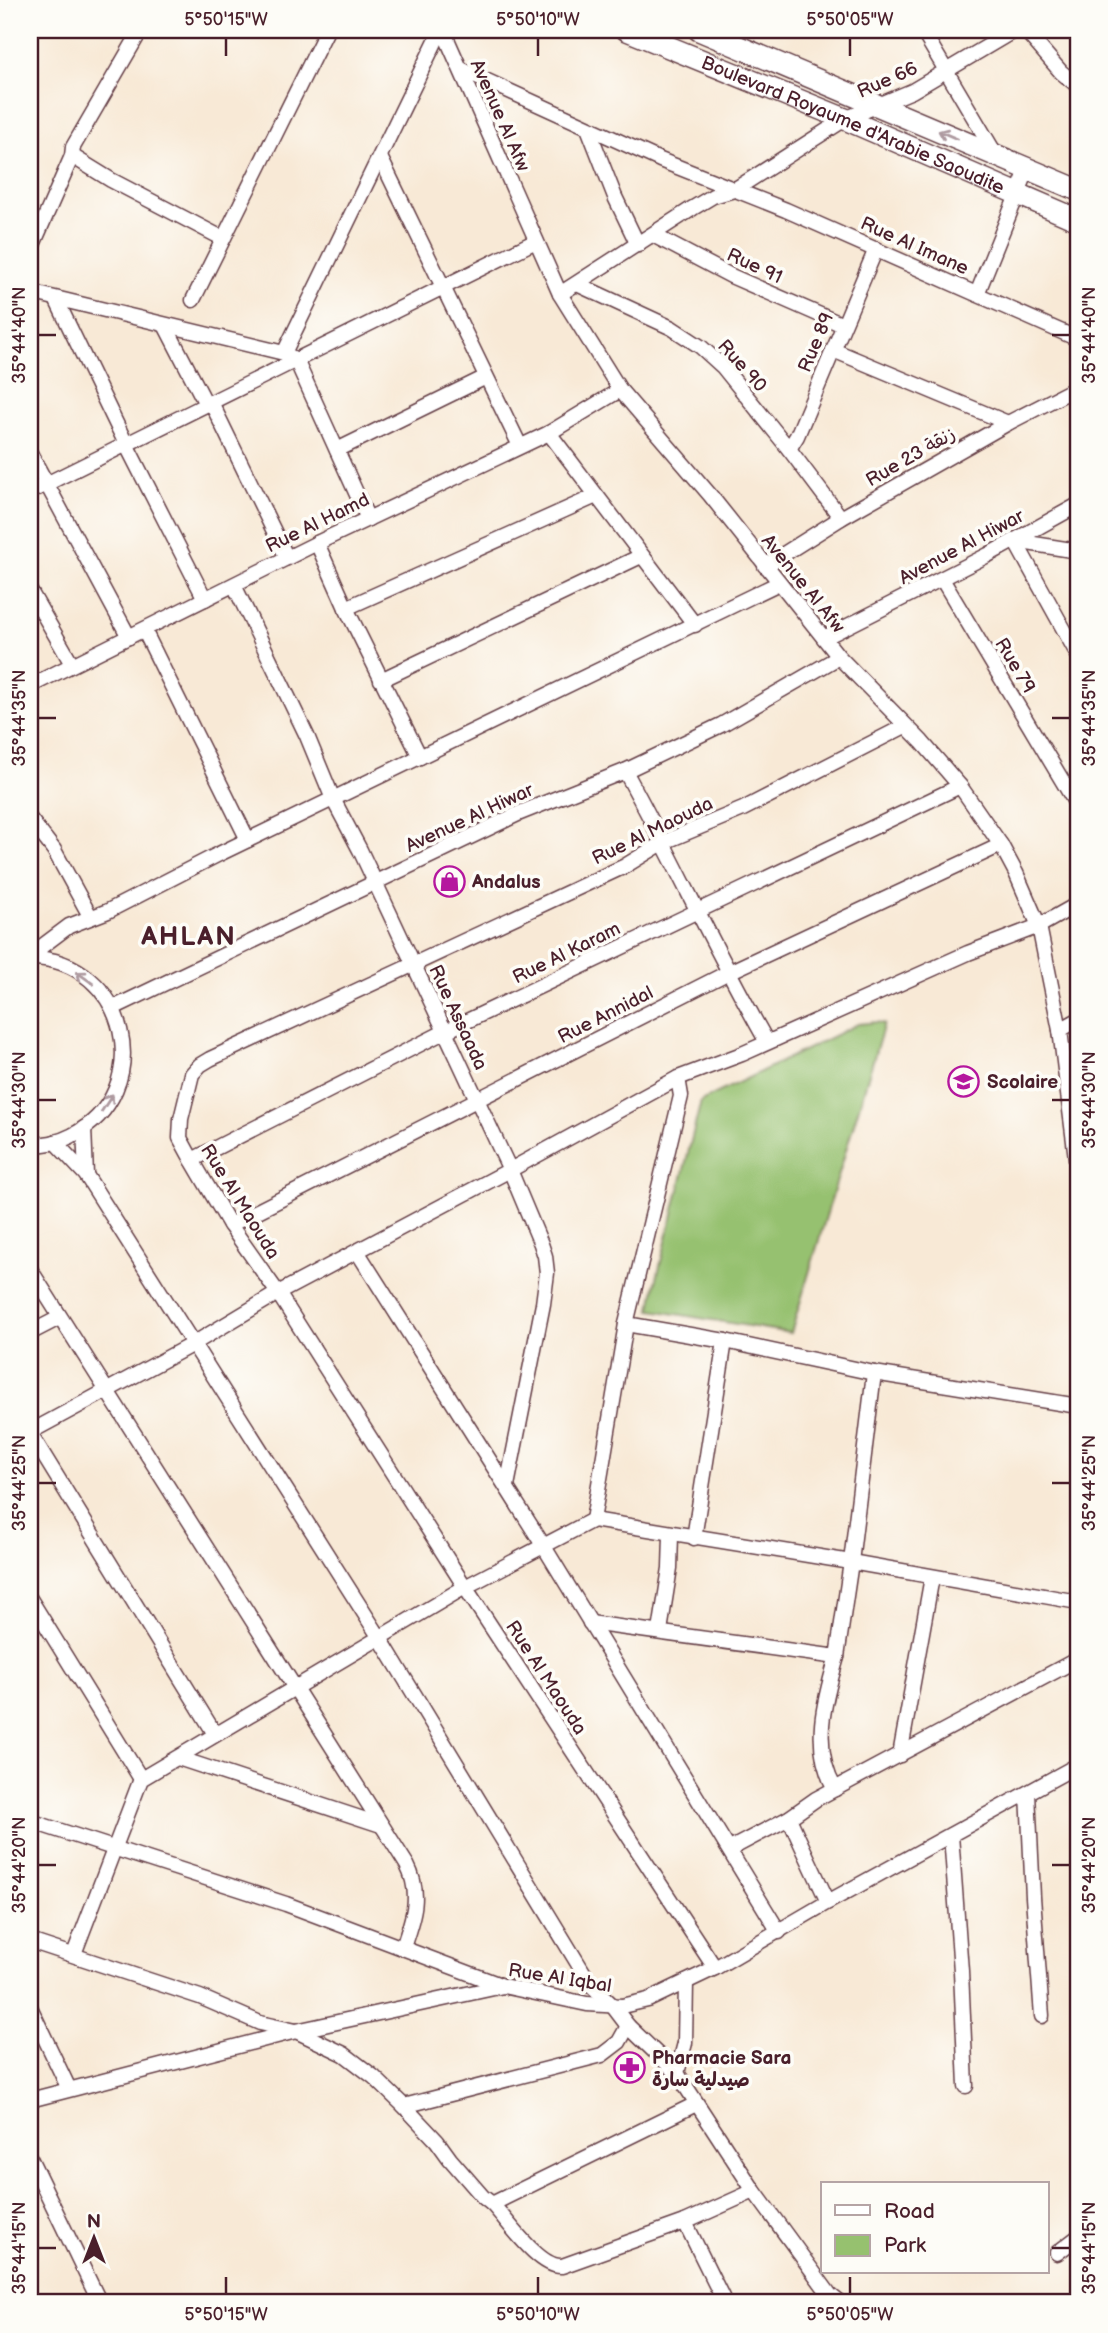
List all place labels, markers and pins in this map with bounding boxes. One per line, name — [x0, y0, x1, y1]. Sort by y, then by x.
shop icon: Andalus — [432, 864, 466, 898]
place label: Andalus — [471, 871, 541, 894]
school or university icon: Scolaire — [947, 1064, 981, 1098]
place label: Scolaire — [987, 1071, 1058, 1094]
place label: Pharmacie Sara صيدلية سارة — [652, 2047, 791, 2092]
pharmacy icon: Pharmacie Sara صيدلية سارة — [612, 2051, 646, 2085]

